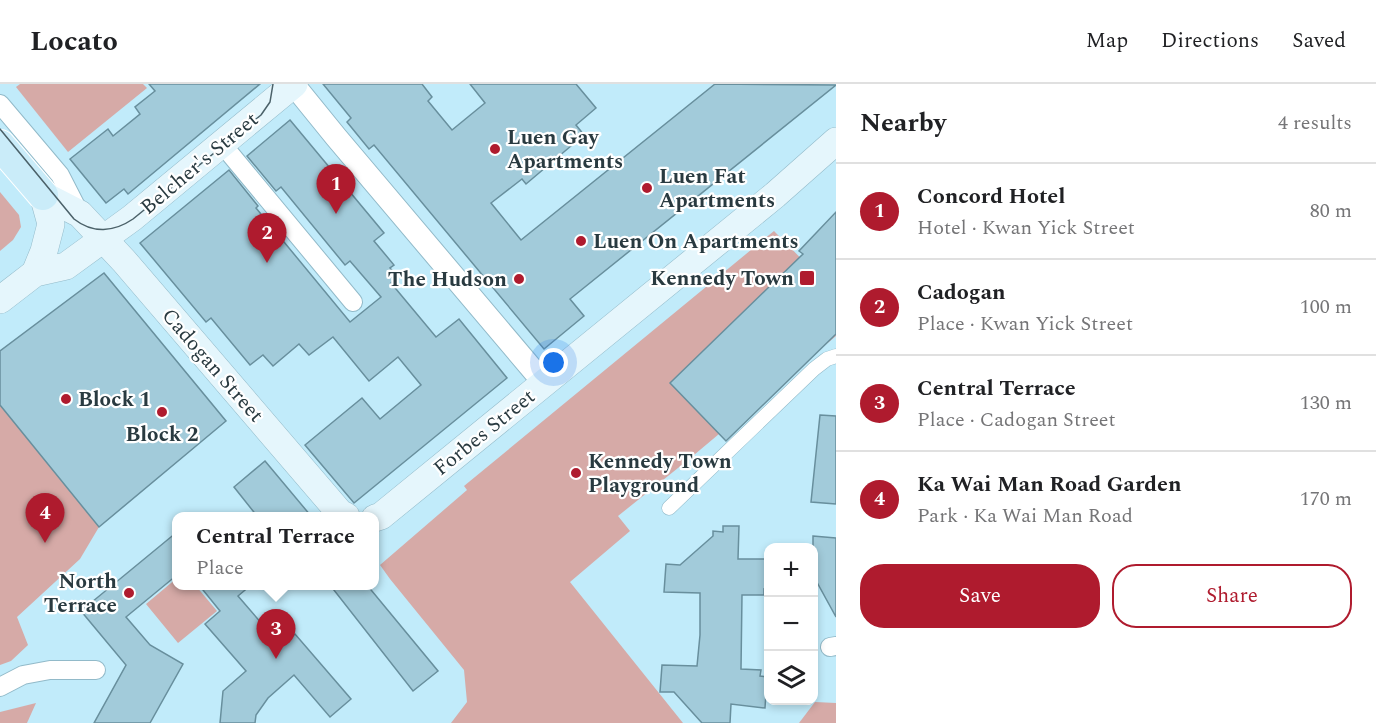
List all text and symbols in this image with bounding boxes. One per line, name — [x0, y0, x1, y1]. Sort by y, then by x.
text: Locato — [30, 20, 118, 63]
text: Map — [1086, 25, 1128, 57]
text: Directions — [1161, 25, 1259, 57]
text: Saved — [1292, 25, 1346, 57]
text: Nearby — [860, 103, 946, 143]
street label: Belcher's Street — [134, 105, 266, 223]
text: 4 results — [1278, 108, 1352, 138]
place label: Luen Gay Apartments — [507, 122, 623, 178]
marker: Luen Gay Apartments — [488, 142, 502, 156]
place label: Luen Fat Apartments — [659, 161, 775, 217]
pin: 1 — [316, 164, 356, 214]
text: Concord Hotel — [917, 180, 1065, 213]
marker: Luen Fat Apartments — [640, 181, 654, 195]
text: 1 — [874, 196, 885, 226]
text: 80 m — [1310, 196, 1352, 226]
text: Hotel · Kwan Yick Street — [917, 213, 1135, 243]
pin: 2 — [248, 214, 286, 263]
place label: Luen On Apartments — [593, 226, 799, 258]
marker: Luen On Apartments — [574, 234, 588, 248]
place label: Kennedy Town — [650, 263, 794, 295]
place label: The Hudson — [388, 264, 507, 296]
marker: Kennedy Town — [798, 269, 816, 287]
marker: The Hudson — [512, 272, 526, 286]
text: Cadogan — [917, 276, 1006, 309]
text: 2 — [874, 292, 885, 322]
text: 100 m — [1300, 292, 1352, 322]
street label: Cadogan Street — [153, 301, 271, 430]
text: Place · Kwan Yick Street — [917, 309, 1133, 339]
your location — [539, 348, 568, 377]
text: Central Terrace — [917, 372, 1076, 405]
street label: Forbes Street — [427, 382, 543, 484]
place label: Block 1 — [78, 384, 151, 416]
text: 3 — [874, 388, 885, 418]
text: 130 m — [1300, 388, 1352, 418]
marker: Block 1 — [59, 392, 73, 406]
marker: Block 2 — [155, 405, 169, 419]
text: Place · Cadogan Street — [917, 405, 1116, 435]
place label: Block 2 — [125, 419, 199, 451]
place label: Kennedy Town Playground — [588, 446, 732, 502]
marker: Kennedy Town Playground — [569, 466, 583, 480]
text: Ka Wai Man Road Garden — [917, 468, 1182, 501]
text: 4 — [874, 484, 885, 514]
text: 170 m — [1300, 484, 1352, 514]
pin: 4 — [26, 494, 64, 543]
text: Park · Ka Wai Man Road — [917, 501, 1133, 531]
popup — [172, 512, 379, 590]
text: Central Terrace — [196, 520, 355, 553]
map controls — [764, 543, 818, 705]
button: + — [764, 543, 818, 597]
text: Place — [196, 553, 244, 583]
button: Save — [860, 564, 1100, 628]
button: Share — [1112, 564, 1352, 628]
place label: North Terrace — [44, 566, 117, 622]
marker: North Terrace — [122, 586, 136, 600]
button: − — [764, 597, 818, 651]
pin: 3 — [256, 610, 296, 659]
button: layers — [764, 651, 818, 705]

